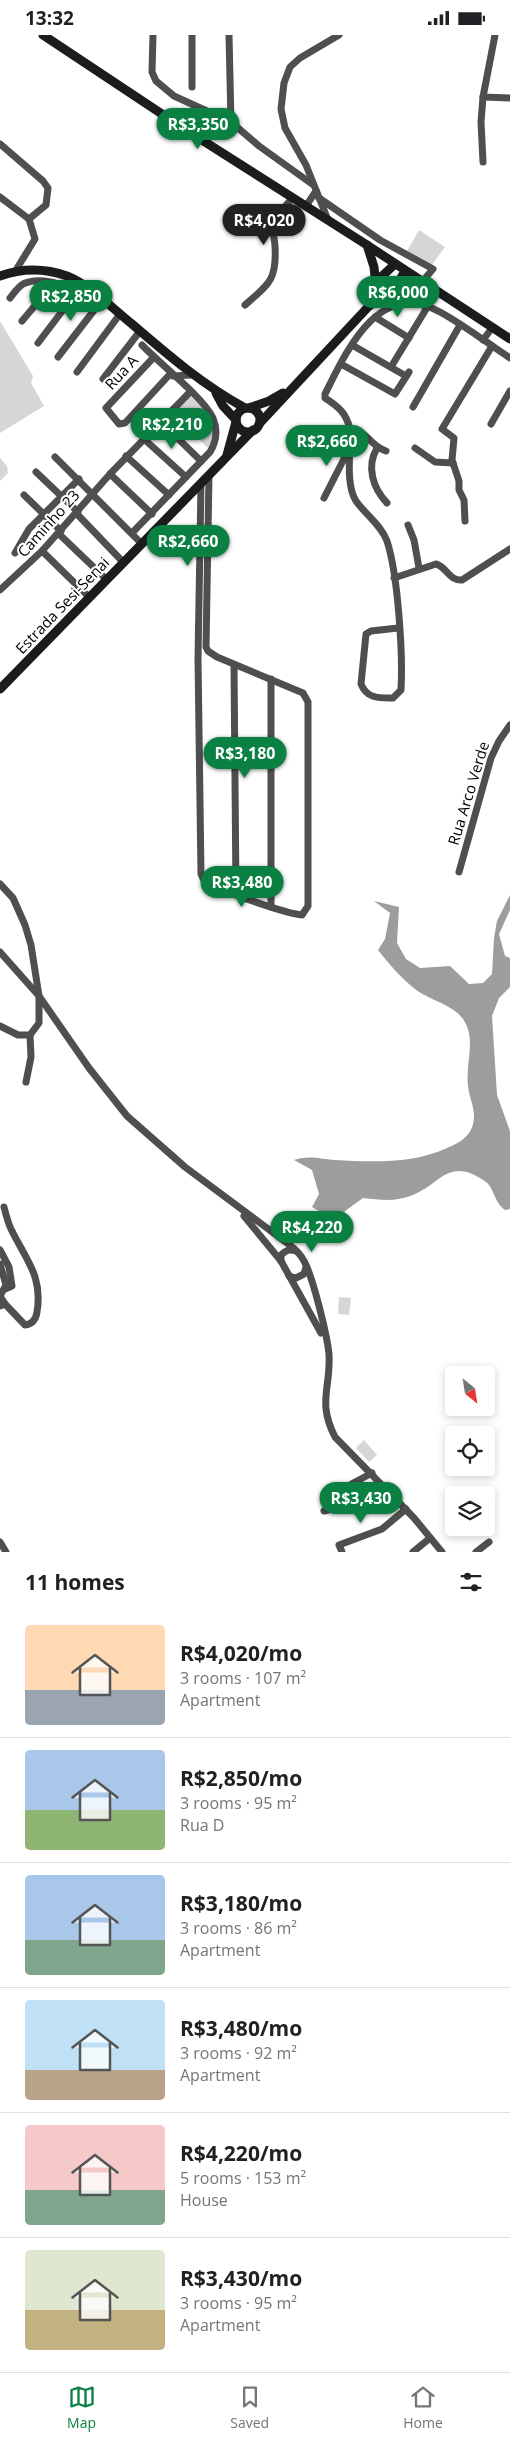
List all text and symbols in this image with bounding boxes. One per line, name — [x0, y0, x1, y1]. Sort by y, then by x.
text: 13:32 — [25, 5, 74, 31]
pin: R$3,350 — [152, 107, 244, 150]
text: R$3,350 — [168, 113, 228, 135]
pin: R$4,020 — [218, 203, 310, 246]
text: R$4,020 — [234, 209, 294, 231]
pin: R$6,000 — [352, 275, 444, 318]
pin: R$2,850 — [25, 279, 117, 322]
text: R$6,000 — [368, 281, 428, 303]
text: R$2,850 — [41, 285, 101, 307]
street label: Rua A — [100, 350, 142, 394]
pin: R$2,210 — [126, 407, 218, 450]
text: R$2,210 — [142, 413, 202, 435]
pin: R$2,660 — [281, 425, 373, 467]
text: R$2,660 — [297, 430, 357, 452]
street label: Caminho 23 — [12, 485, 84, 561]
pin: R$2,660 — [142, 525, 234, 567]
text: R$2,660 — [158, 530, 218, 552]
street label: Estrada Sesi-Senai — [11, 552, 113, 658]
pin: R$3,180 — [199, 737, 291, 779]
street label: Rua Arco Verde — [443, 739, 493, 847]
text: R$3,180 — [215, 742, 275, 764]
pin: R$3,480 — [196, 865, 288, 908]
text: R$3,480 — [212, 871, 272, 893]
pin: R$4,220 — [266, 1211, 358, 1253]
text: R$4,220 — [282, 1216, 342, 1238]
north arrow — [445, 1366, 495, 1416]
map controls — [445, 1366, 495, 1536]
button: locate — [445, 1426, 495, 1476]
pin: R$3,430 — [315, 1481, 407, 1524]
button: layers — [445, 1486, 495, 1536]
text: R$3,430 — [331, 1487, 391, 1509]
text: 11 homes — [25, 1568, 125, 1596]
icon: filters — [457, 1568, 485, 1596]
text: R$4,020/mo — [180, 1639, 302, 1667]
icon: home — [65, 1645, 125, 1705]
text: 3 rooms · 107 m² — [180, 1667, 306, 1689]
text: Apartment — [180, 1689, 260, 1711]
text: R$2,850/mo — [180, 1764, 302, 1792]
icon: home — [65, 1770, 125, 1830]
text: 3 rooms · 95 m² — [180, 1792, 297, 1814]
text: Rua D — [180, 1814, 224, 1836]
text: R$3,180/mo — [180, 1889, 302, 1917]
icon: home — [65, 1895, 125, 1955]
text: 3 rooms · 86 m² — [180, 1917, 297, 1939]
text: Apartment — [180, 1939, 260, 1961]
text: R$3,480/mo — [180, 2014, 302, 2042]
icon: home — [65, 2020, 125, 2080]
text: 3 rooms · 92 m² — [180, 2042, 297, 2064]
text: Apartment — [180, 2064, 260, 2086]
text: R$4,220/mo — [180, 2139, 302, 2167]
icon: home — [65, 2145, 125, 2205]
text: 5 rooms · 153 m² — [180, 2167, 306, 2189]
text: House — [180, 2189, 228, 2211]
text: R$3,430/mo — [180, 2264, 302, 2292]
icon: home — [65, 2270, 125, 2330]
text: 3 rooms · 95 m² — [180, 2292, 297, 2314]
text: Apartment — [180, 2314, 260, 2336]
tab: Map — [67, 2383, 96, 2432]
tab: Saved — [230, 2383, 269, 2432]
tab: Home — [403, 2383, 443, 2432]

